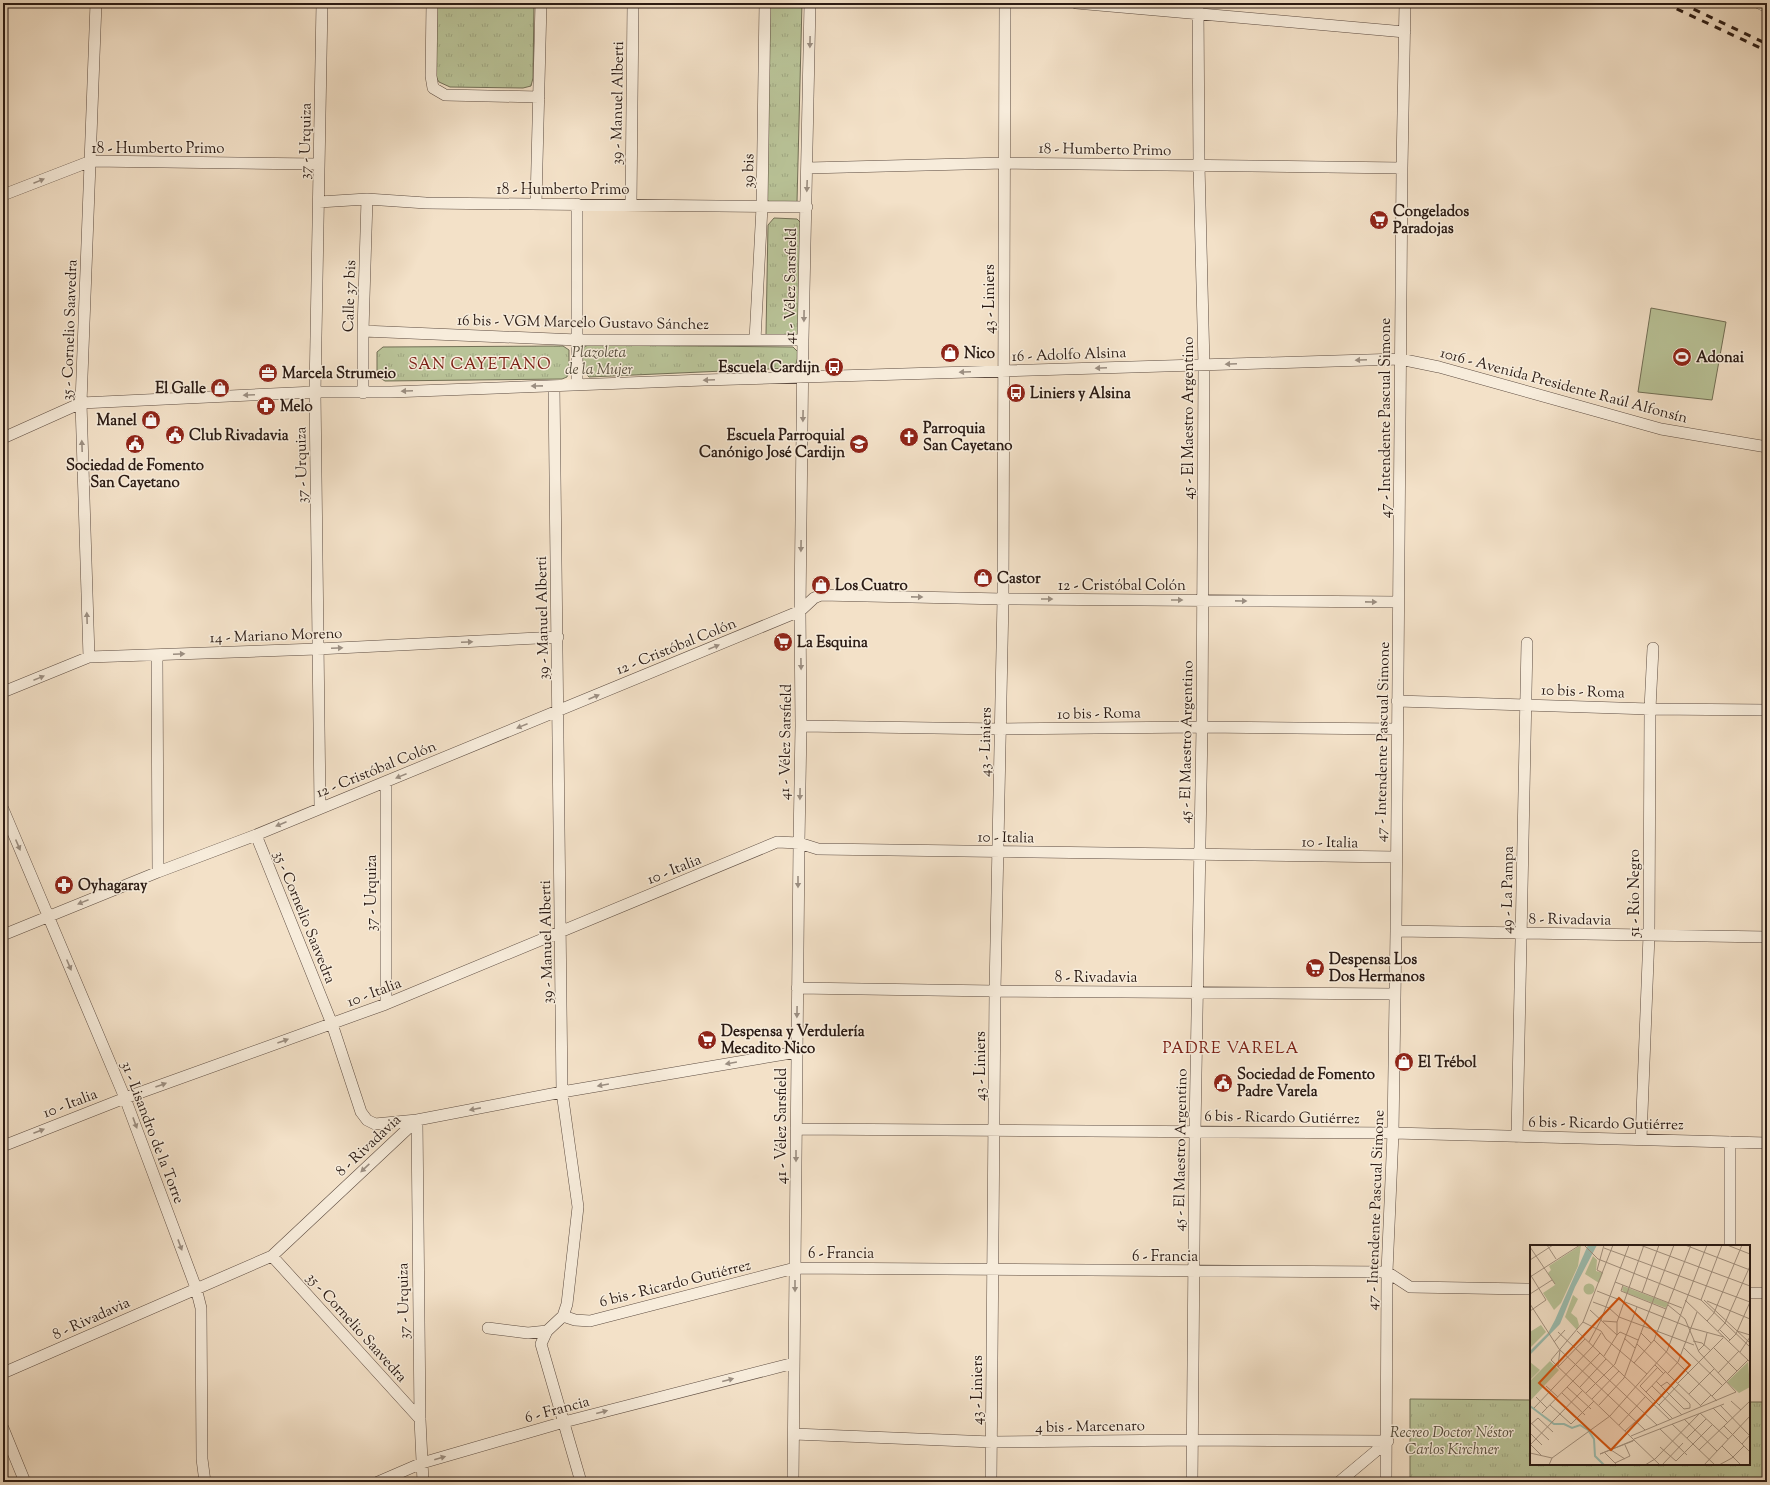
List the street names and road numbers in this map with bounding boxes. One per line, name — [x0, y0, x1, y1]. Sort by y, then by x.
street label: 39 - Manuel Alberti — [607, 41, 630, 165]
street label: 37 - Urquiza — [295, 102, 318, 180]
street label: 18 - Humberto Primo — [92, 139, 224, 160]
street label: 18 - Humberto Primo — [1038, 139, 1172, 162]
street label: 39 bis — [739, 153, 760, 189]
street label: 18 - Humberto Primo — [497, 180, 629, 201]
street label: 41 - Vélez Sarsfield — [780, 227, 803, 344]
street label: 35 - Cornelio Saavedra — [58, 259, 83, 401]
street label: Calle 37 bis — [339, 259, 362, 333]
street label: 43 - Liniers — [980, 264, 1001, 334]
street label: 16 bis - VGM Marcelo Gustavo Sánchez — [457, 311, 709, 336]
street label: 47 - Intendente Pascual Simone — [1376, 318, 1397, 518]
street label: 45 - El Maestro Argentino — [1179, 337, 1200, 499]
street label: 16 - Adolfo Alsina — [1011, 343, 1127, 368]
street label: 1016 - Avenida Presidente Raúl Alfonsín — [1438, 343, 1690, 430]
street label: 37 - Urquiza — [291, 426, 314, 503]
street label: 39 - Manuel Alberti — [532, 556, 555, 680]
street label: 12 - Cristóbal Colón — [1058, 576, 1186, 597]
street label: 12 - Cristóbal Colón — [613, 614, 740, 681]
street label: 14 - Mariano Moreno — [209, 624, 343, 649]
street label: 47 - Intendente Pascual Simone — [1371, 642, 1396, 842]
street label: 45 - El Maestro Argentino — [1176, 660, 1199, 824]
street label: 10 bis - Roma — [1541, 681, 1625, 704]
street label: 41 - Vélez Sarsfield — [775, 683, 798, 800]
street label: 10 bis - Roma — [1057, 703, 1141, 726]
street label: 43 - Liniers — [975, 707, 998, 777]
street label: 12 - Cristóbal Colón — [313, 737, 440, 804]
street label: 10 - Italia — [977, 828, 1035, 849]
street label: 10 - Italia — [1301, 833, 1359, 854]
street label: 49 - La Pampa — [1497, 846, 1520, 934]
street label: 35 - Cornelio Saavedra — [267, 848, 340, 987]
street label: 51 - Río Negro — [1625, 849, 1646, 938]
street label: 10 - Italia — [644, 850, 705, 891]
street label: 37 - Urquiza — [362, 855, 383, 931]
street label: 39 - Manuel Alberti — [536, 880, 559, 1004]
street label: 8 - Rivadavia — [1528, 909, 1612, 932]
street label: 8 - Rivadavia — [1055, 968, 1137, 989]
street label: 10 - Italia — [344, 973, 405, 1013]
street label: 43 - Liniers — [971, 1031, 992, 1101]
street label: 31 - Lisandro de la Torre — [115, 1058, 189, 1207]
street label: 41 - Vélez Sarsfield — [772, 1067, 793, 1184]
street label: 45 - El Maestro Argentino — [1170, 1068, 1193, 1232]
street label: 10 - Italia — [40, 1084, 101, 1124]
street label: 6 bis - Ricardo Gutiérrez — [1204, 1107, 1360, 1130]
street label: 47 - Intendente Pascual Simone — [1363, 1109, 1390, 1311]
street label: 8 - Rivadavia — [332, 1110, 406, 1182]
street label: 6 bis - Ricardo Gutiérrez — [1528, 1113, 1684, 1136]
street label: 6 - Francia — [808, 1244, 874, 1265]
street label: 6 - Francia — [1132, 1247, 1198, 1268]
street label: 6 bis - Ricardo Gutiérrez — [597, 1255, 754, 1313]
street label: 37 - Urquiza — [393, 1262, 416, 1339]
street label: 35 - Cornelio Saavedra — [301, 1268, 411, 1388]
street label: 8 - Rivadavia — [50, 1293, 134, 1346]
street label: 43 - Liniers — [968, 1355, 989, 1425]
street label: 6 - Francia — [523, 1392, 592, 1429]
street label: 4 bis - Marcenaro — [1035, 1416, 1145, 1439]

